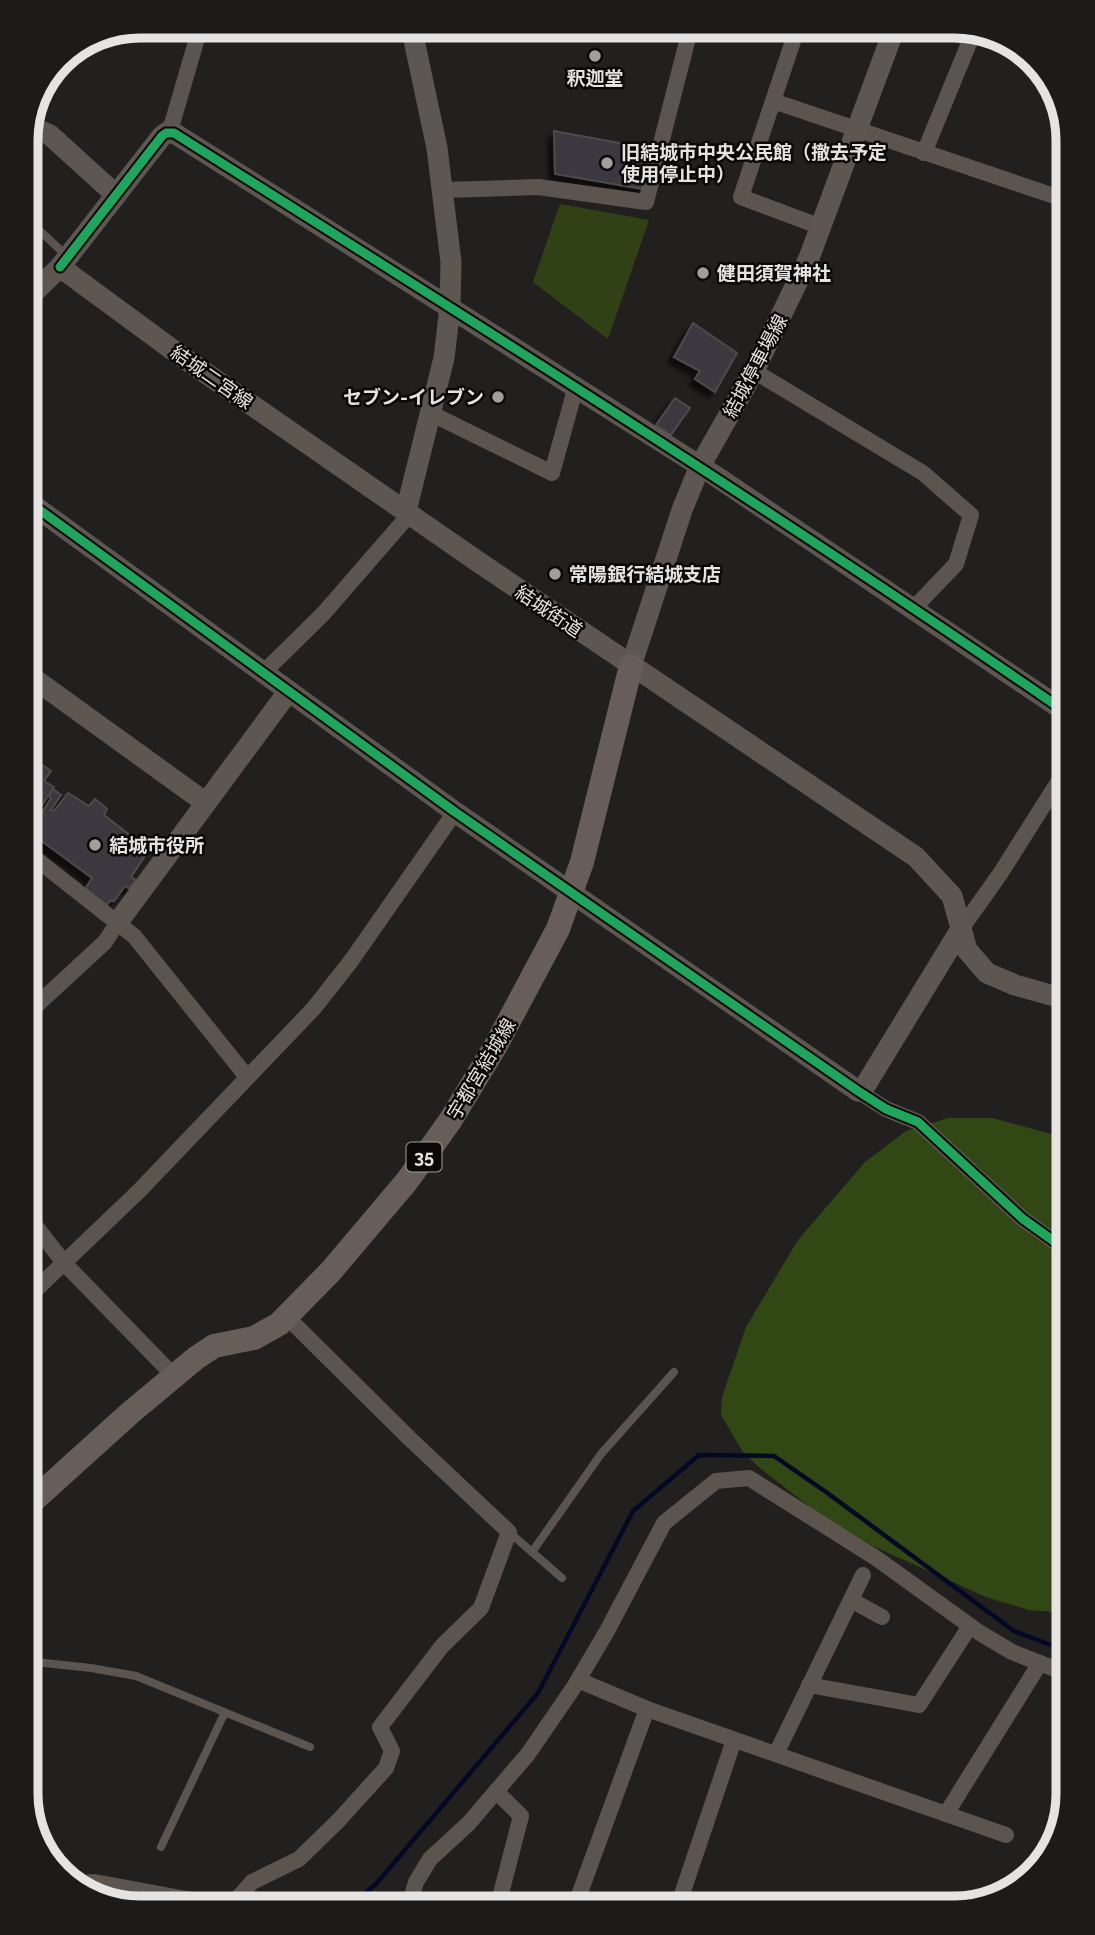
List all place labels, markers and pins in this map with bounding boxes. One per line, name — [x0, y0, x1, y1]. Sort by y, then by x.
marker: 釈迦堂 — [587, 48, 603, 64]
place label: 釈迦堂 — [566, 67, 624, 89]
place label: 旧結城市中央公民館（撤去予定 使用停止中） — [621, 141, 887, 185]
marker: 旧結城市中央公民館（撤去予定 使用停止中） — [599, 155, 615, 171]
place label: 健田須賀神社 — [716, 262, 831, 284]
marker: 健田須賀神社 — [695, 265, 711, 281]
place label: セブン-イレブン — [343, 386, 484, 408]
marker: セブン-イレブン — [490, 389, 506, 405]
place label: 常陽銀行結城支店 — [569, 563, 721, 585]
marker: 常陽銀行結城支店 — [547, 566, 563, 582]
place label: 結城市役所 — [109, 834, 204, 856]
marker: 結城市役所 — [87, 837, 103, 853]

